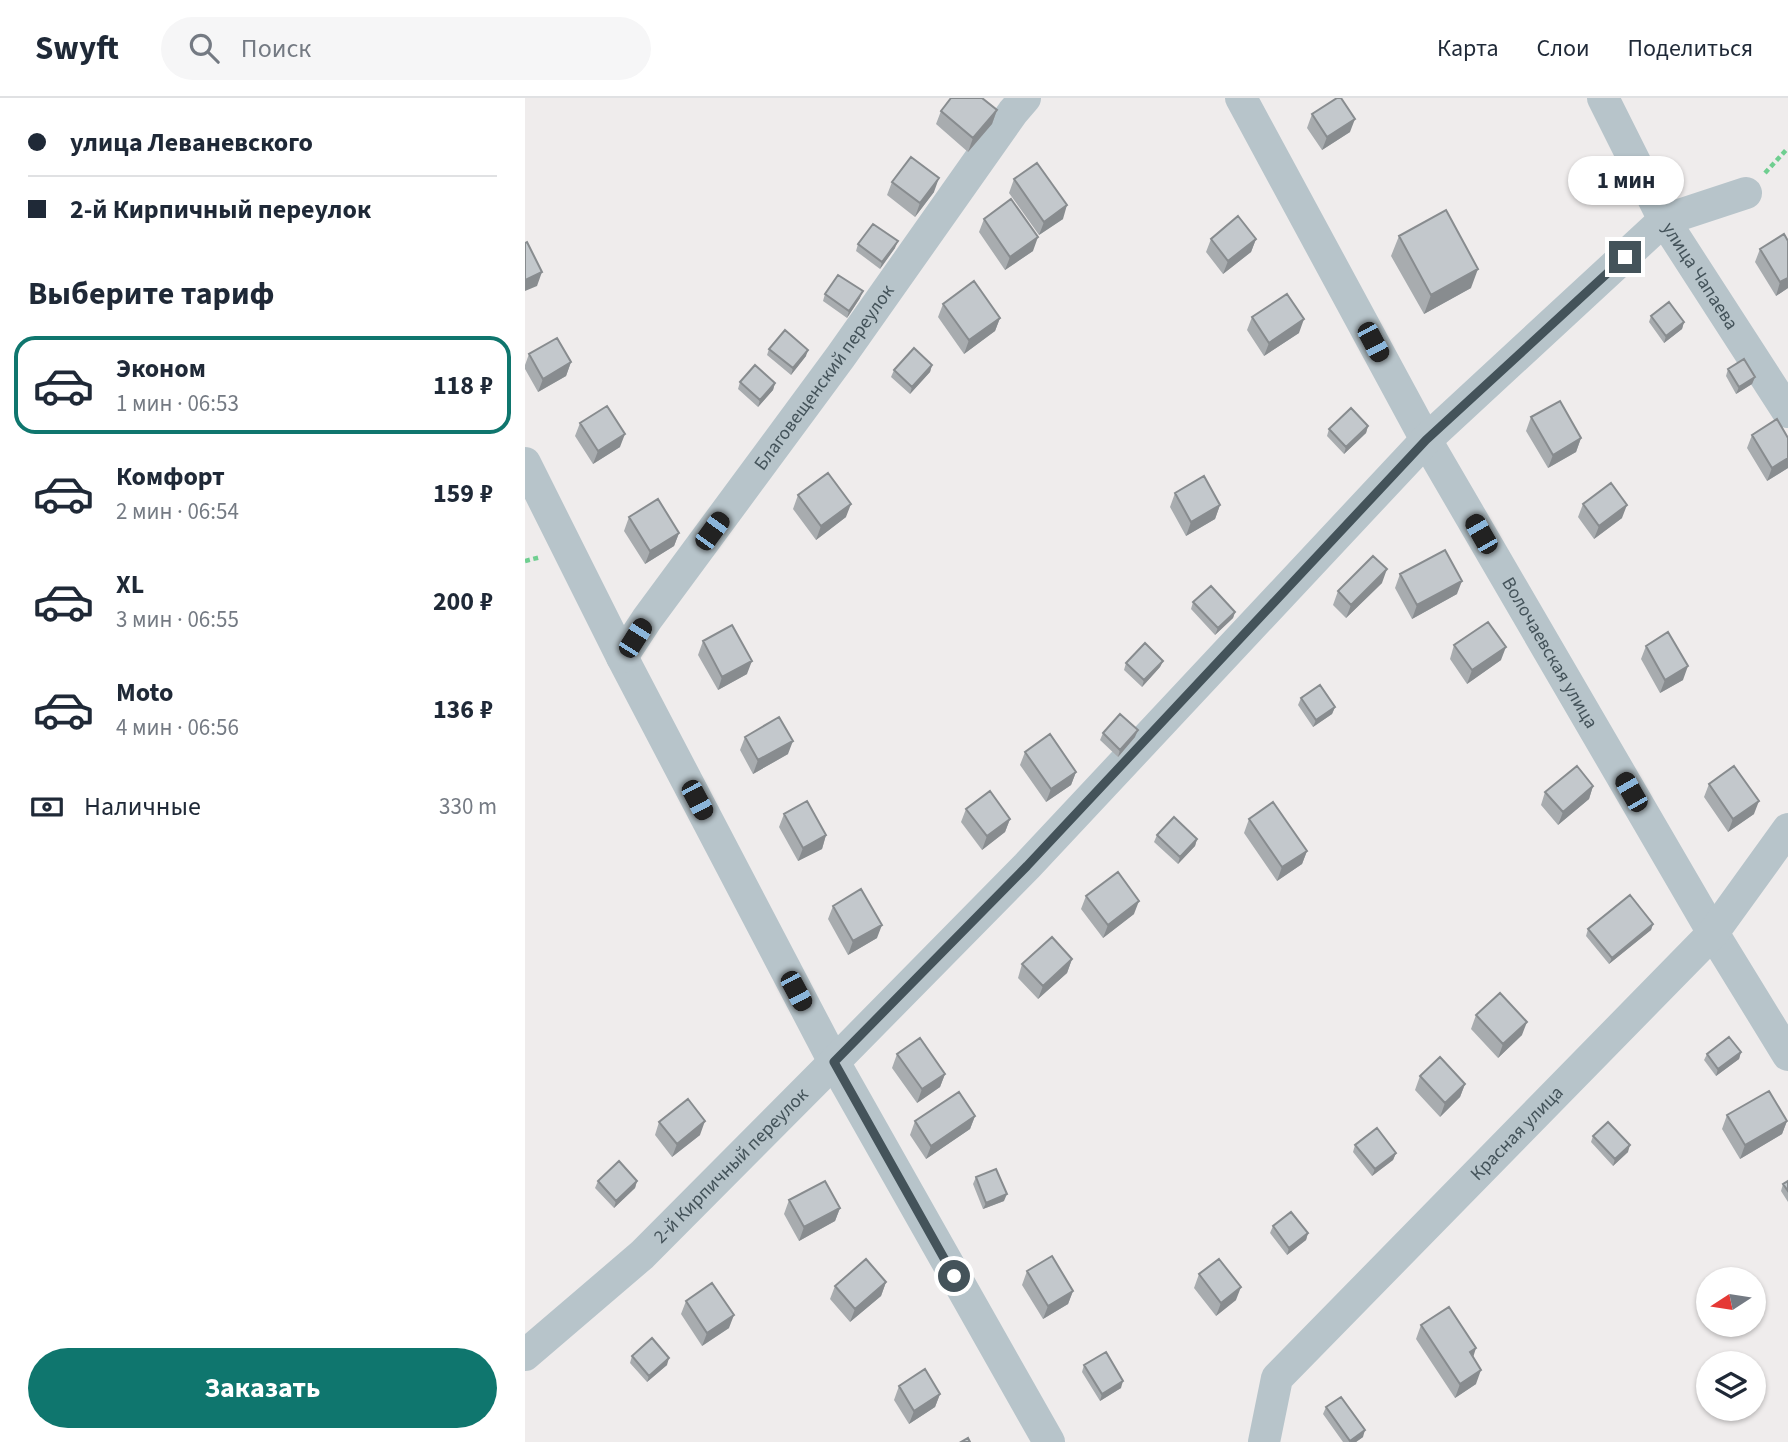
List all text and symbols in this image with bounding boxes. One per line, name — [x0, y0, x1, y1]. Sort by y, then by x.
search box — [161, 17, 651, 80]
text: Swyft — [35, 25, 119, 72]
icon: search — [185, 29, 223, 67]
text: Поиск — [241, 30, 311, 67]
text: Карта — [1437, 31, 1499, 66]
text: Слои — [1537, 31, 1590, 66]
text: Поделиться — [1628, 31, 1753, 66]
text: улица Леваневского — [70, 124, 313, 161]
callout: 1 мин — [1567, 156, 1683, 204]
text: 1 мин — [1597, 164, 1655, 197]
text: 2-й Кирпичный переулок — [70, 191, 371, 228]
street label: улица Чапаева — [1655, 217, 1745, 335]
route end — [1609, 241, 1641, 273]
text: Выберите тариф — [28, 271, 275, 317]
street label: Благовещенский переулок — [748, 279, 901, 476]
car — [1354, 319, 1393, 365]
text: Эконом — [116, 350, 206, 387]
icon: car — [32, 354, 95, 417]
text: 118 ₽ — [433, 367, 493, 404]
text: 1 мин · 06:53 — [116, 387, 239, 420]
text: Комфорт — [116, 458, 225, 495]
icon: car — [32, 462, 95, 525]
text: 159 ₽ — [433, 475, 493, 512]
text: 2 мин · 06:54 — [116, 495, 239, 528]
car — [692, 508, 733, 554]
car — [1462, 511, 1501, 557]
text: XL — [116, 566, 144, 603]
icon: car — [32, 570, 95, 633]
street label: Волочаевская улица — [1495, 572, 1605, 734]
text: 200 ₽ — [433, 583, 493, 620]
text: 3 мин · 06:55 — [116, 603, 239, 636]
car — [615, 615, 656, 661]
text: Moto — [116, 674, 173, 711]
icon: car — [32, 678, 95, 741]
text: 136 ₽ — [433, 691, 493, 728]
text: 4 мин · 06:56 — [116, 711, 239, 744]
car — [1612, 769, 1651, 815]
car — [678, 777, 717, 823]
icon: cash — [28, 788, 66, 826]
text: Наличные — [84, 788, 201, 825]
text: 330 m — [439, 790, 497, 823]
car — [777, 968, 816, 1014]
street label: Красная улица — [1464, 1080, 1570, 1187]
street label: 2-й Кирпичный переулок — [647, 1081, 815, 1250]
route start — [938, 1260, 970, 1292]
north arrow — [1696, 1267, 1766, 1337]
map controls — [1696, 1267, 1766, 1421]
button: Заказать — [28, 1348, 497, 1428]
button: layers — [1696, 1351, 1766, 1421]

